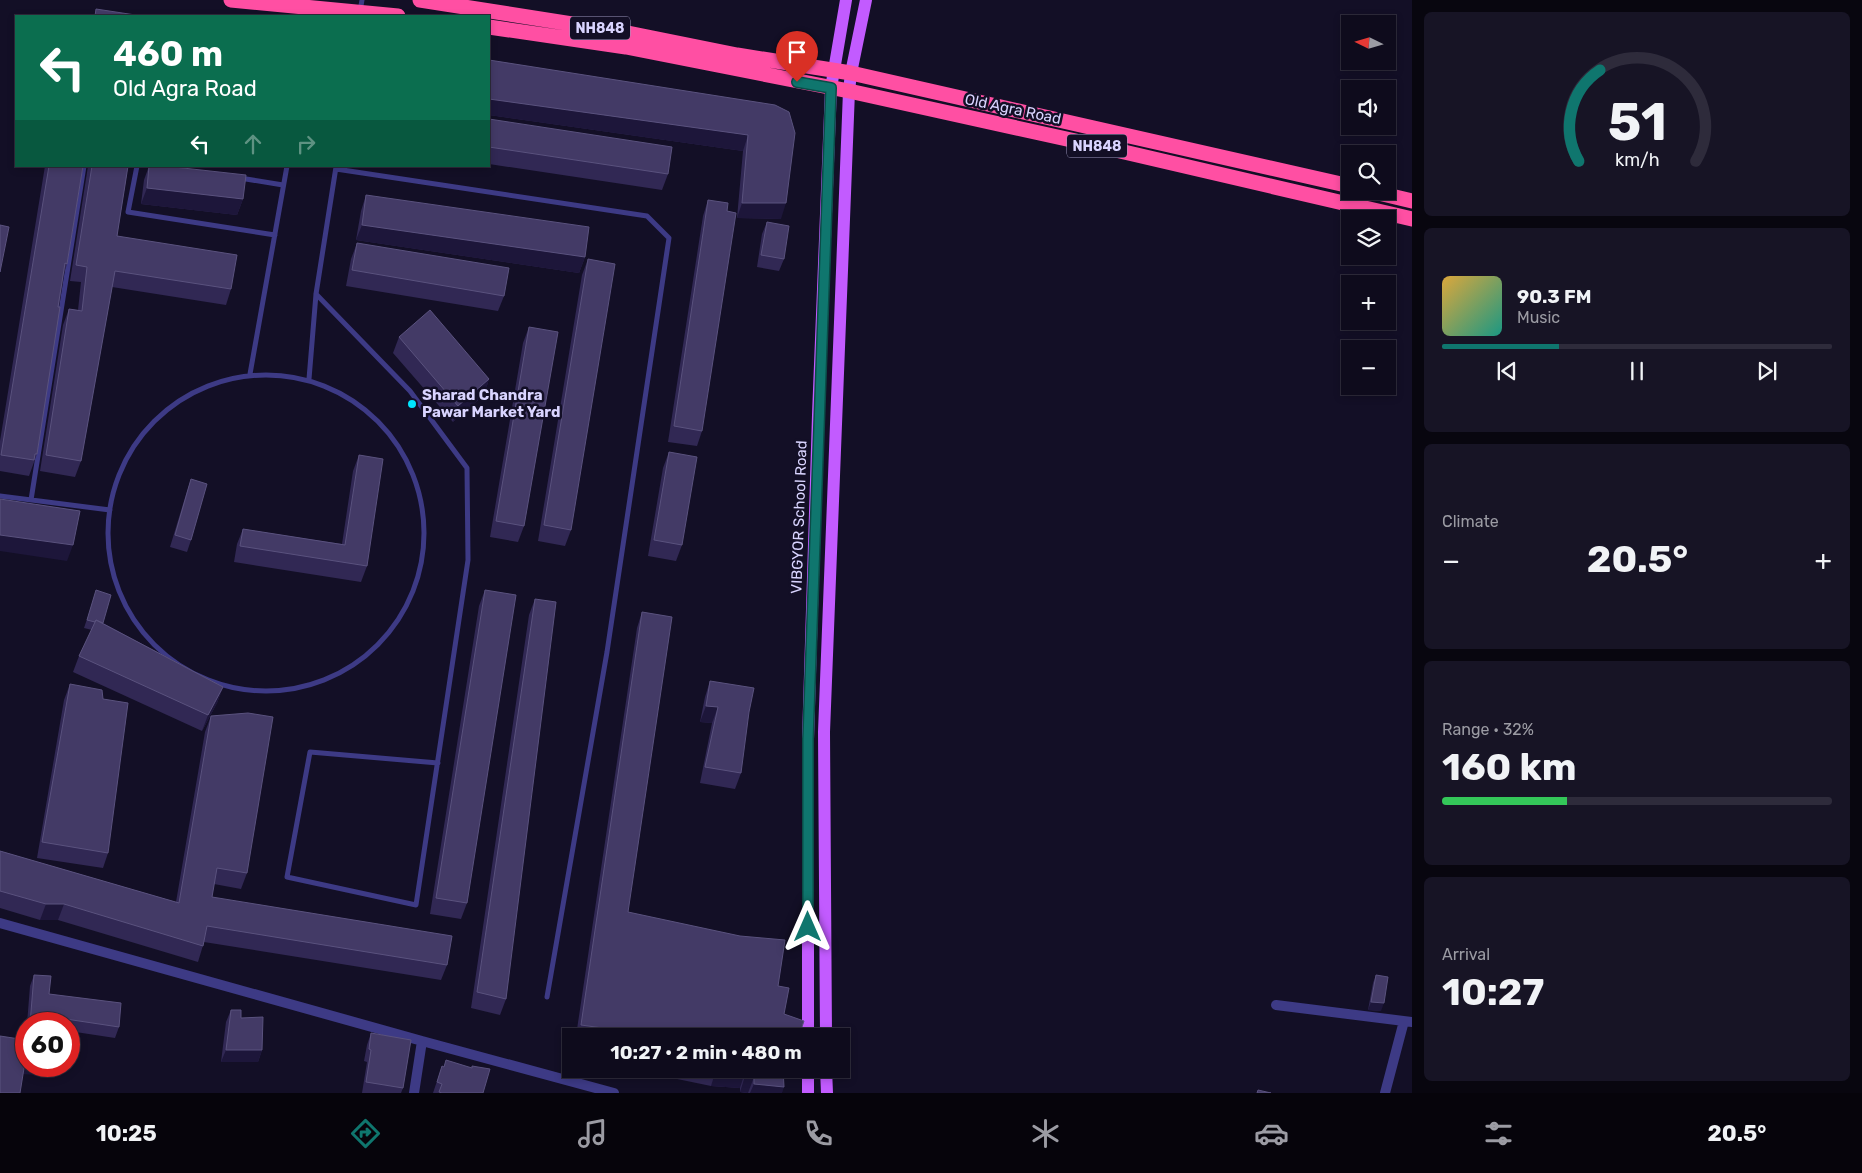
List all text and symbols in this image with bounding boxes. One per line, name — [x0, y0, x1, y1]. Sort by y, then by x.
north arrow — [1341, 15, 1396, 70]
map controls — [1341, 15, 1396, 395]
road number: NH848 — [570, 16, 630, 40]
pin — [776, 31, 818, 82]
text: 460 m — [113, 33, 223, 75]
icon: left — [30, 35, 95, 100]
icon: arrive — [783, 38, 811, 66]
text: Old Agra Road — [113, 75, 257, 102]
button: sound — [1341, 80, 1396, 135]
street label: Old Agra Road — [963, 90, 1063, 128]
text: 51 — [1607, 91, 1667, 153]
icon: left — [186, 130, 214, 158]
icon: ahead — [239, 130, 267, 158]
icon: right — [292, 130, 320, 158]
road number: NH848 — [1067, 134, 1127, 158]
button: search — [1341, 145, 1396, 200]
text: km/h — [1615, 149, 1659, 170]
button: layers — [1341, 210, 1396, 265]
button: + — [1341, 275, 1396, 330]
text: 90.3 FM — [1517, 285, 1591, 308]
text: Music — [1517, 308, 1560, 327]
button: − — [1341, 340, 1396, 395]
icon: previous — [1493, 357, 1521, 385]
icon: pause — [1623, 357, 1651, 385]
icon: next — [1753, 357, 1781, 385]
place label: Sharad Chandra Pawar Market Yard — [422, 386, 561, 421]
marker: Sharad Chandra Pawar Market Yard — [406, 398, 418, 410]
street label: VIBGYOR School Road — [787, 440, 811, 594]
text: Climate — [1442, 512, 1499, 531]
text: 20.5° — [1587, 536, 1688, 582]
text: − — [1442, 544, 1460, 577]
text: + — [1815, 544, 1832, 577]
text: Range · 32% — [1442, 720, 1534, 739]
text: 160 km — [1442, 744, 1577, 790]
position arrow — [781, 900, 833, 952]
text: Arrival — [1442, 945, 1490, 964]
text: 10:27 — [1442, 969, 1544, 1015]
speed limit sign: 60 — [15, 1012, 80, 1077]
text: 10:27 · 2 min · 480 m — [610, 1041, 802, 1064]
icon: directions — [348, 1116, 383, 1151]
icon: music — [575, 1116, 610, 1151]
icon: phone — [801, 1116, 836, 1151]
icon: climate — [1028, 1116, 1063, 1151]
icon: car — [1254, 1116, 1289, 1151]
icon: filters — [1481, 1116, 1516, 1151]
text: 10:25 — [96, 1120, 157, 1147]
text: 20.5° — [1708, 1120, 1766, 1147]

